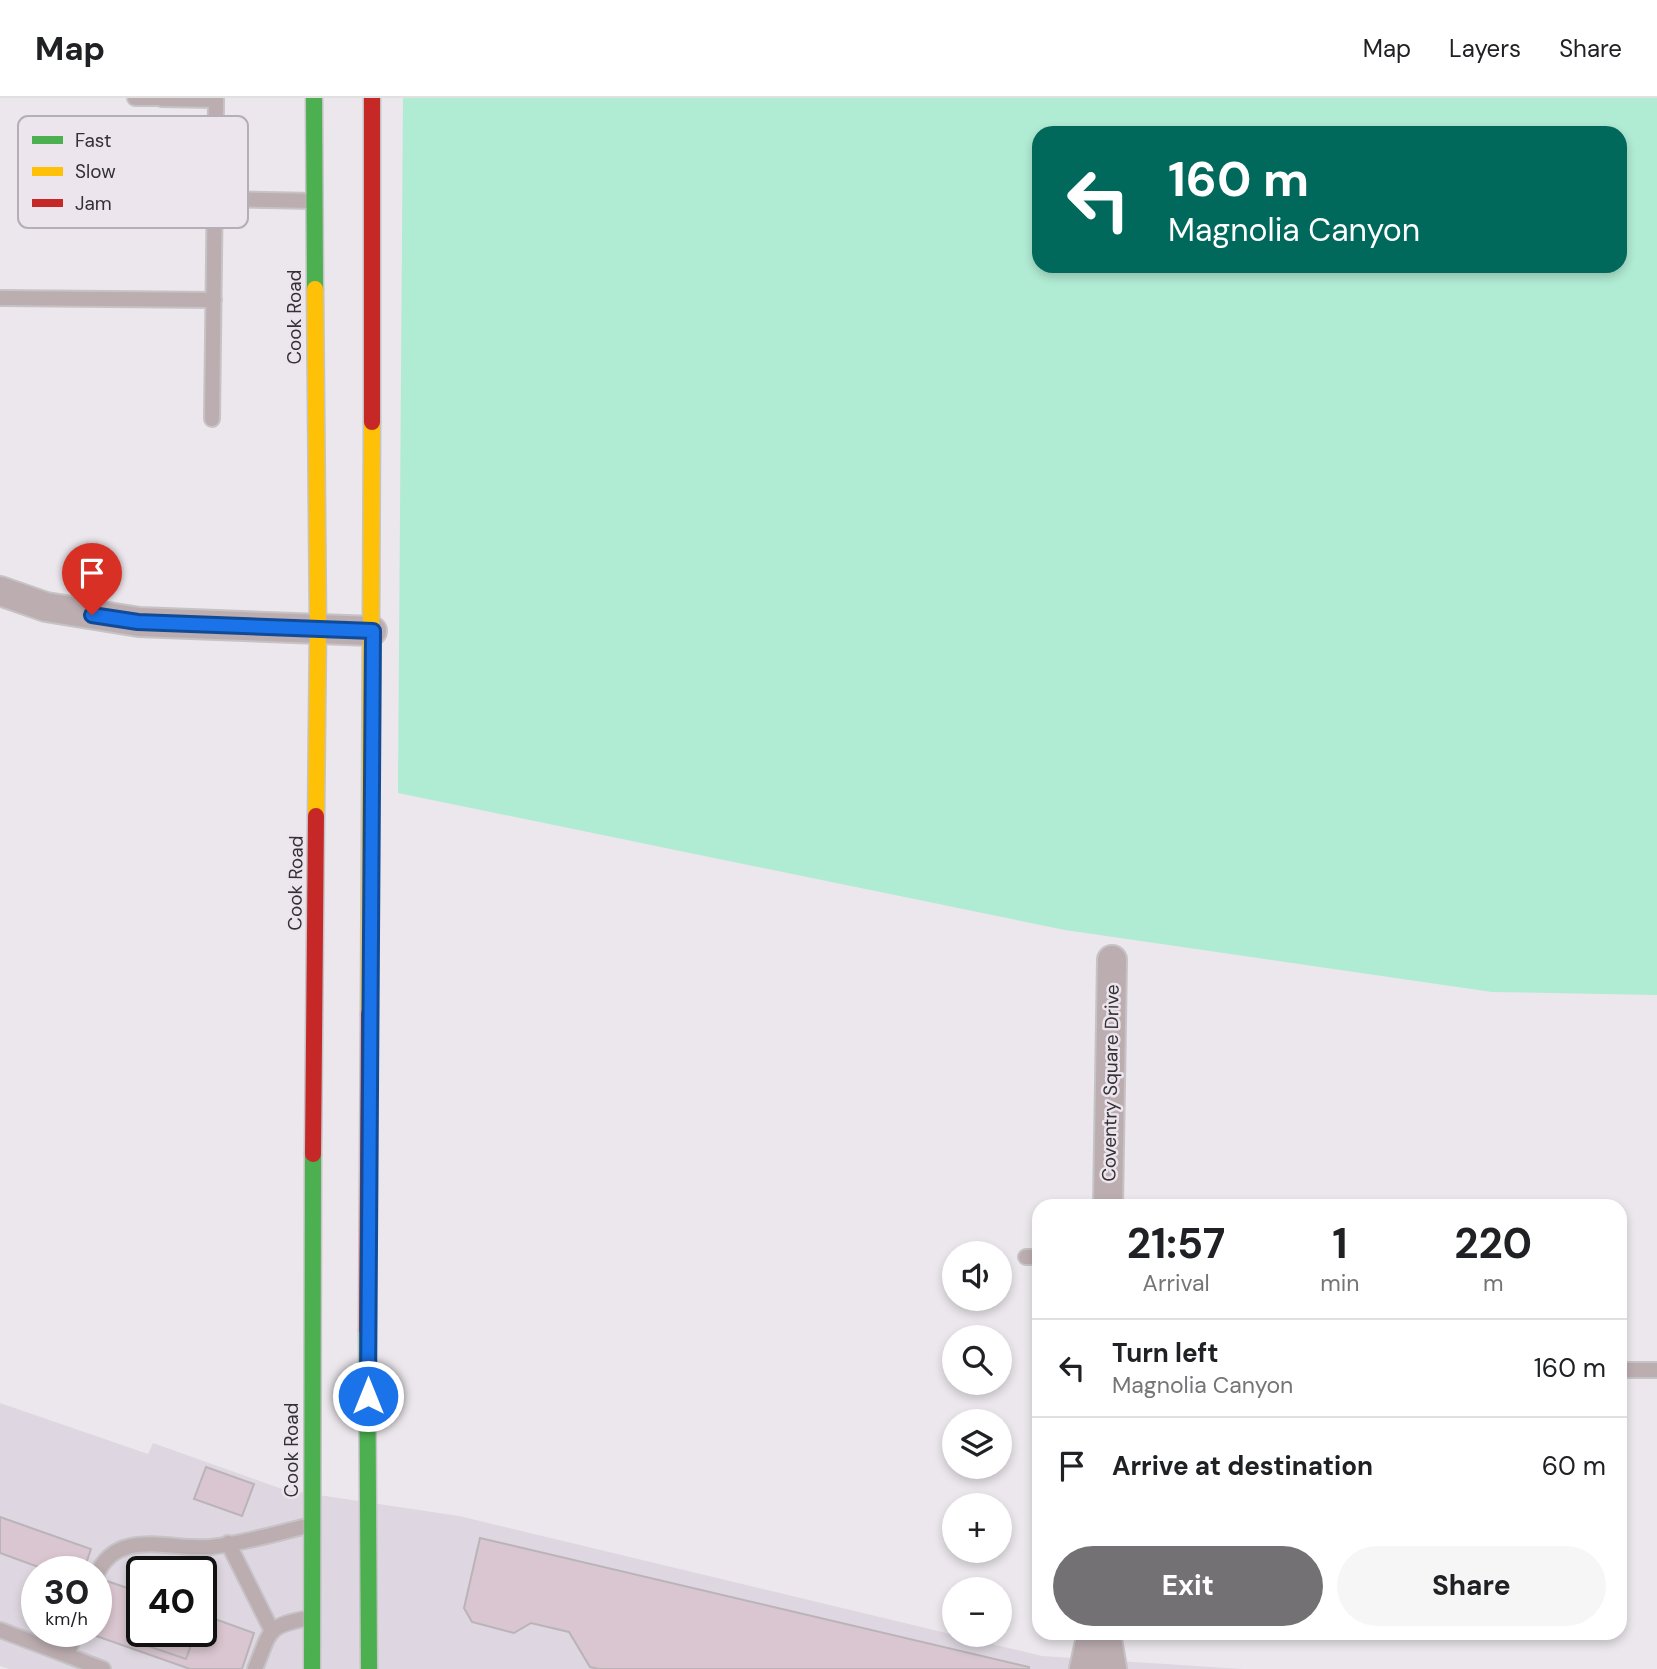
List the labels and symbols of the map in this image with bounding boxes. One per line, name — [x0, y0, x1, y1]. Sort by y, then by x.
legend — [18, 116, 248, 228]
text: Fast — [75, 128, 111, 153]
text: Slow — [75, 159, 116, 184]
text: Jam — [75, 191, 112, 216]
street label: Cook Road — [282, 269, 307, 365]
pin — [62, 543, 122, 615]
street label: Cook Road — [282, 835, 309, 931]
street label: Coventry Square Drive — [1096, 984, 1125, 1182]
position arrow — [331, 1359, 405, 1433]
street label: Cook Road — [279, 1402, 304, 1498]
speed limit sign: 40 — [126, 1556, 217, 1647]

